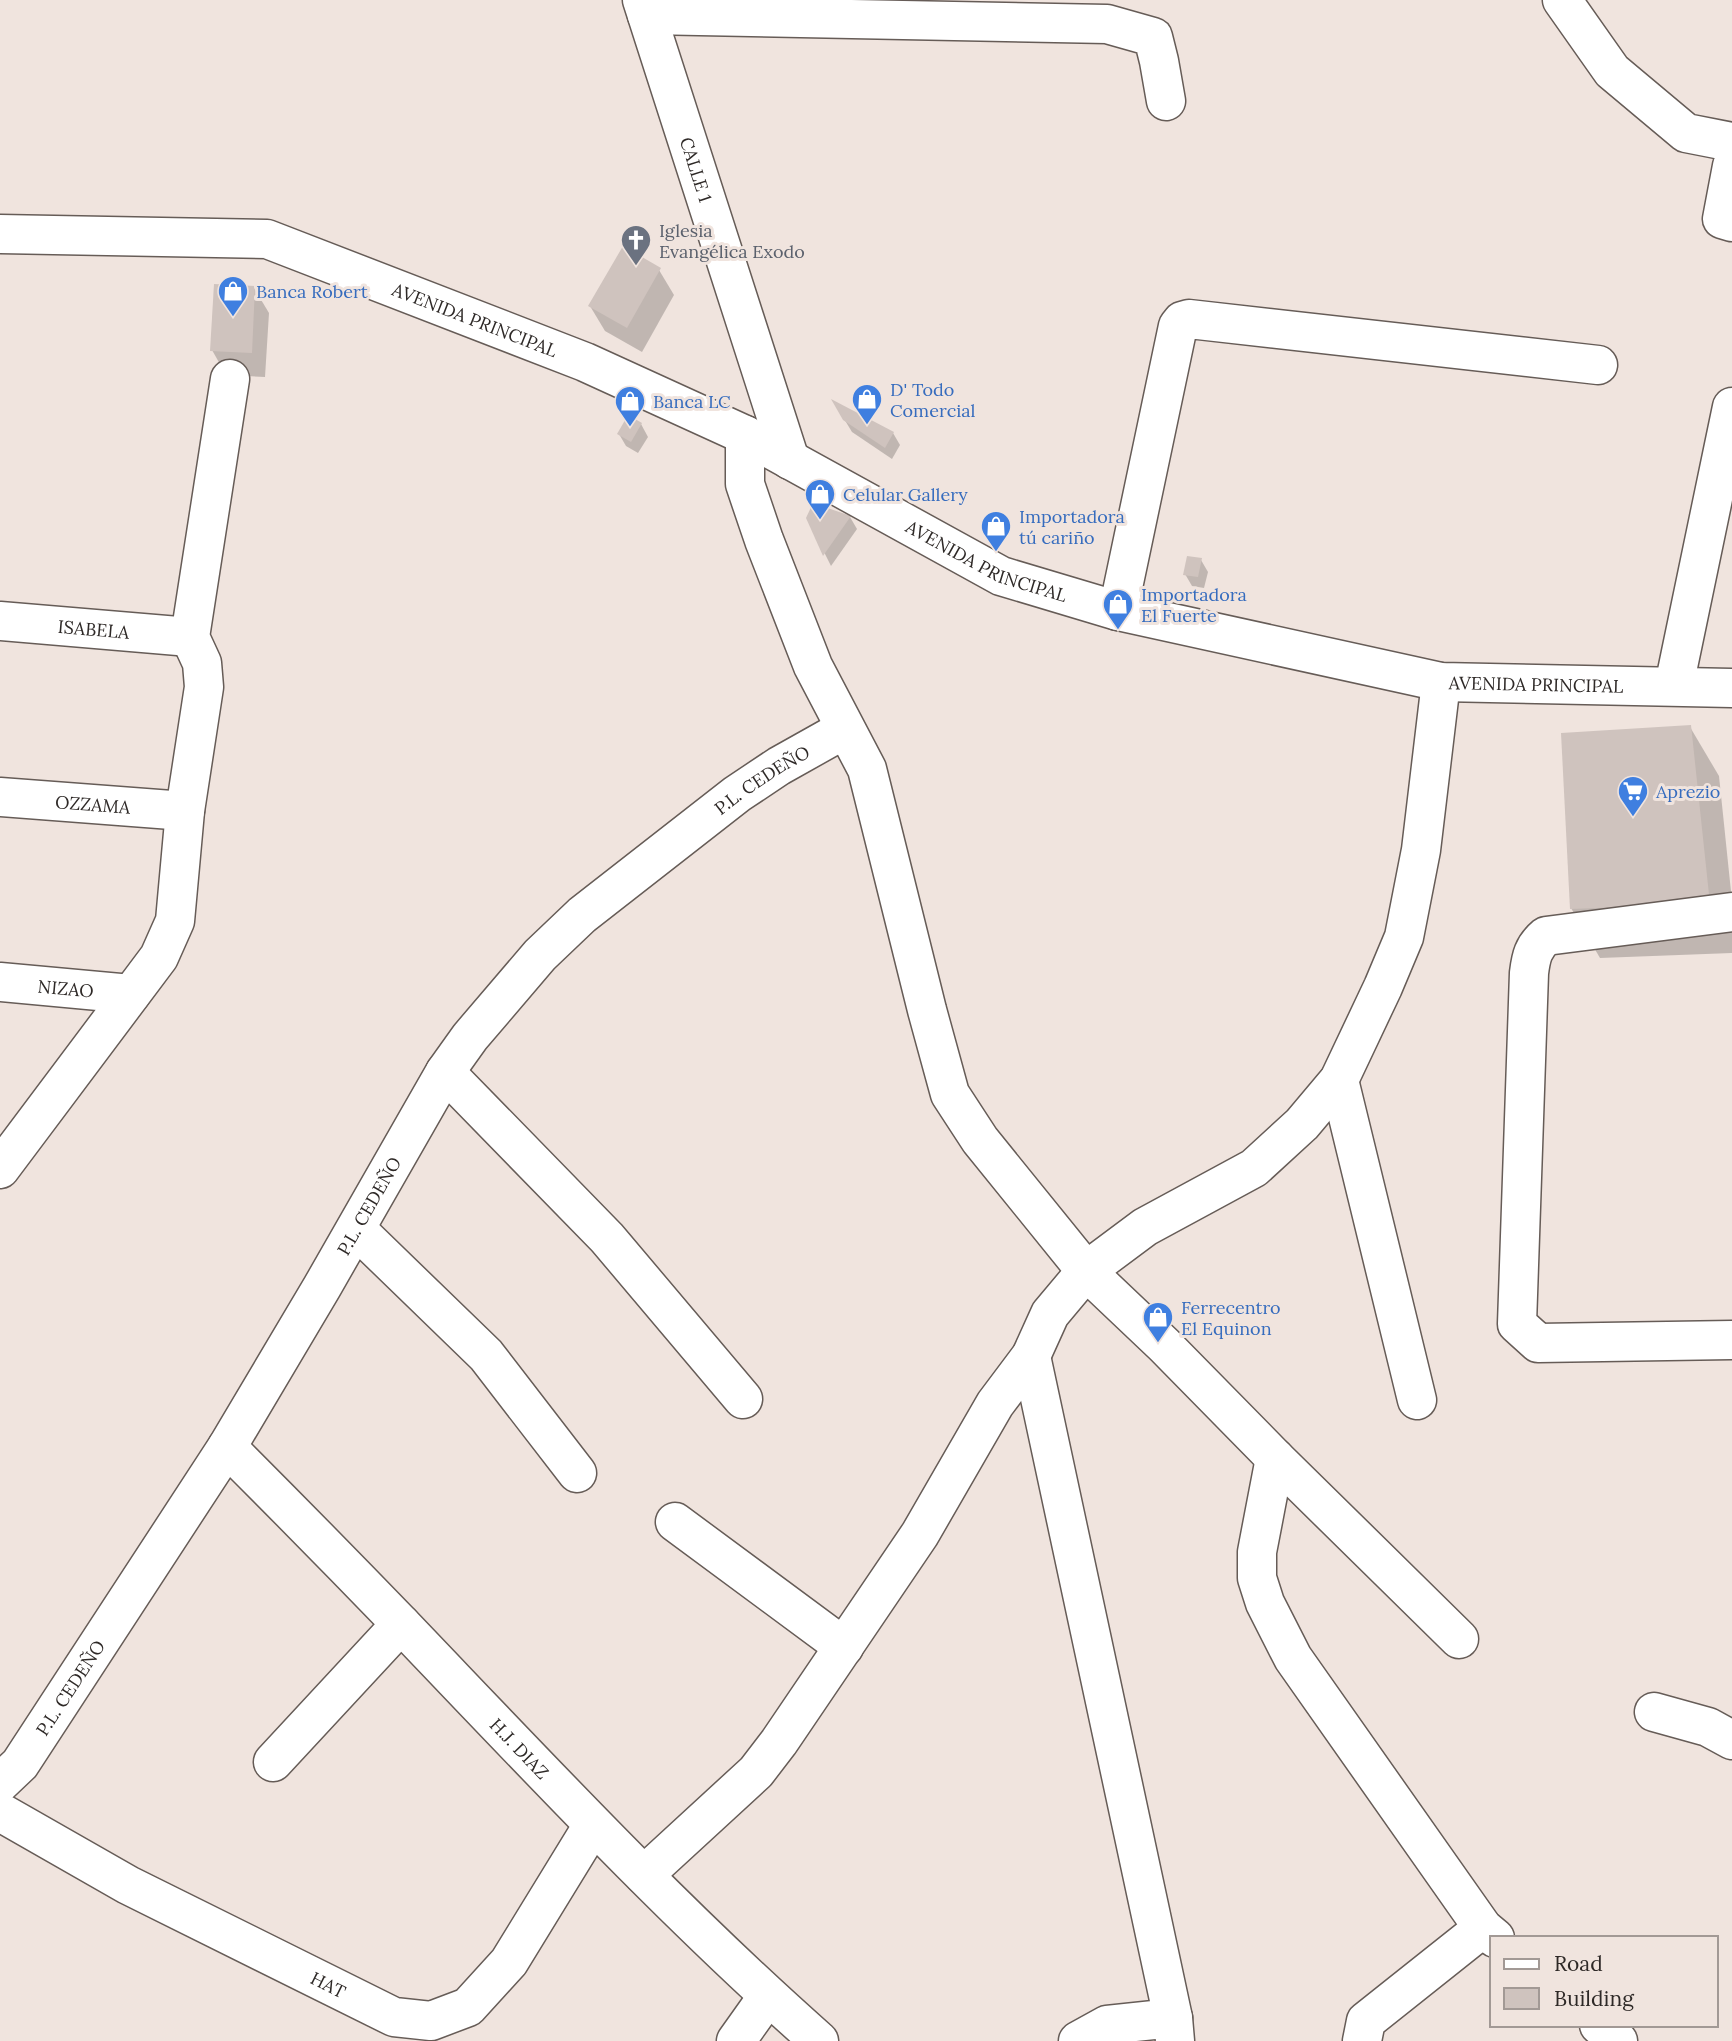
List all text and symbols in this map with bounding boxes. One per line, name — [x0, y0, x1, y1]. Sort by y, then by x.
street label: CALLE 1 — [675, 134, 718, 205]
place label: Iglesia Evangélica Exodo — [659, 219, 805, 263]
church icon: Iglesia Evangélica Exodo — [619, 223, 653, 267]
shop icon: Banca Robert — [216, 274, 250, 318]
street label: AVENIDA PRINCIPAL — [388, 277, 561, 362]
place label: Banca Robert — [256, 280, 368, 303]
place label: D' Todo Comercial — [890, 378, 976, 422]
shop icon: D' Todo Comercial — [850, 382, 884, 426]
shop icon: Banca LC — [613, 384, 647, 428]
place label: Banca LC — [653, 390, 731, 413]
shop icon: Celular Gallery — [803, 477, 837, 521]
place label: Celular Gallery — [843, 483, 968, 506]
place label: Importadora tú cariño — [1019, 505, 1125, 549]
shop icon: Importadora tú cariño — [979, 509, 1013, 553]
street label: AVENIDA PRINCIPAL — [901, 514, 1070, 607]
place label: Importadora El Fuerte — [1141, 583, 1247, 627]
shop icon: Importadora El Fuerte — [1101, 587, 1135, 631]
street label: ISABELA — [57, 614, 131, 643]
street label: AVENIDA PRINCIPAL — [1447, 671, 1624, 697]
street label: P.L. CEDEÑO — [709, 740, 813, 819]
supermarket icon: Aprezio — [1616, 774, 1650, 818]
place label: Aprezio — [1655, 780, 1720, 803]
street label: OZZAMA — [54, 790, 132, 818]
street label: NIZAO — [37, 974, 95, 1002]
street label: P.L. CEDEÑO — [331, 1152, 406, 1259]
place label: Ferrecentro El Equinon — [1181, 1296, 1281, 1340]
shop icon: Ferrecentro El Equinon — [1141, 1300, 1175, 1344]
street label: P.L. CEDEÑO — [30, 1635, 110, 1740]
street label: H.J. DIAZ — [485, 1713, 554, 1783]
legend — [1490, 1936, 1718, 2027]
text: Road — [1554, 1950, 1603, 1977]
street label: HAT — [307, 1966, 350, 2003]
text: Building — [1554, 1985, 1634, 2012]

